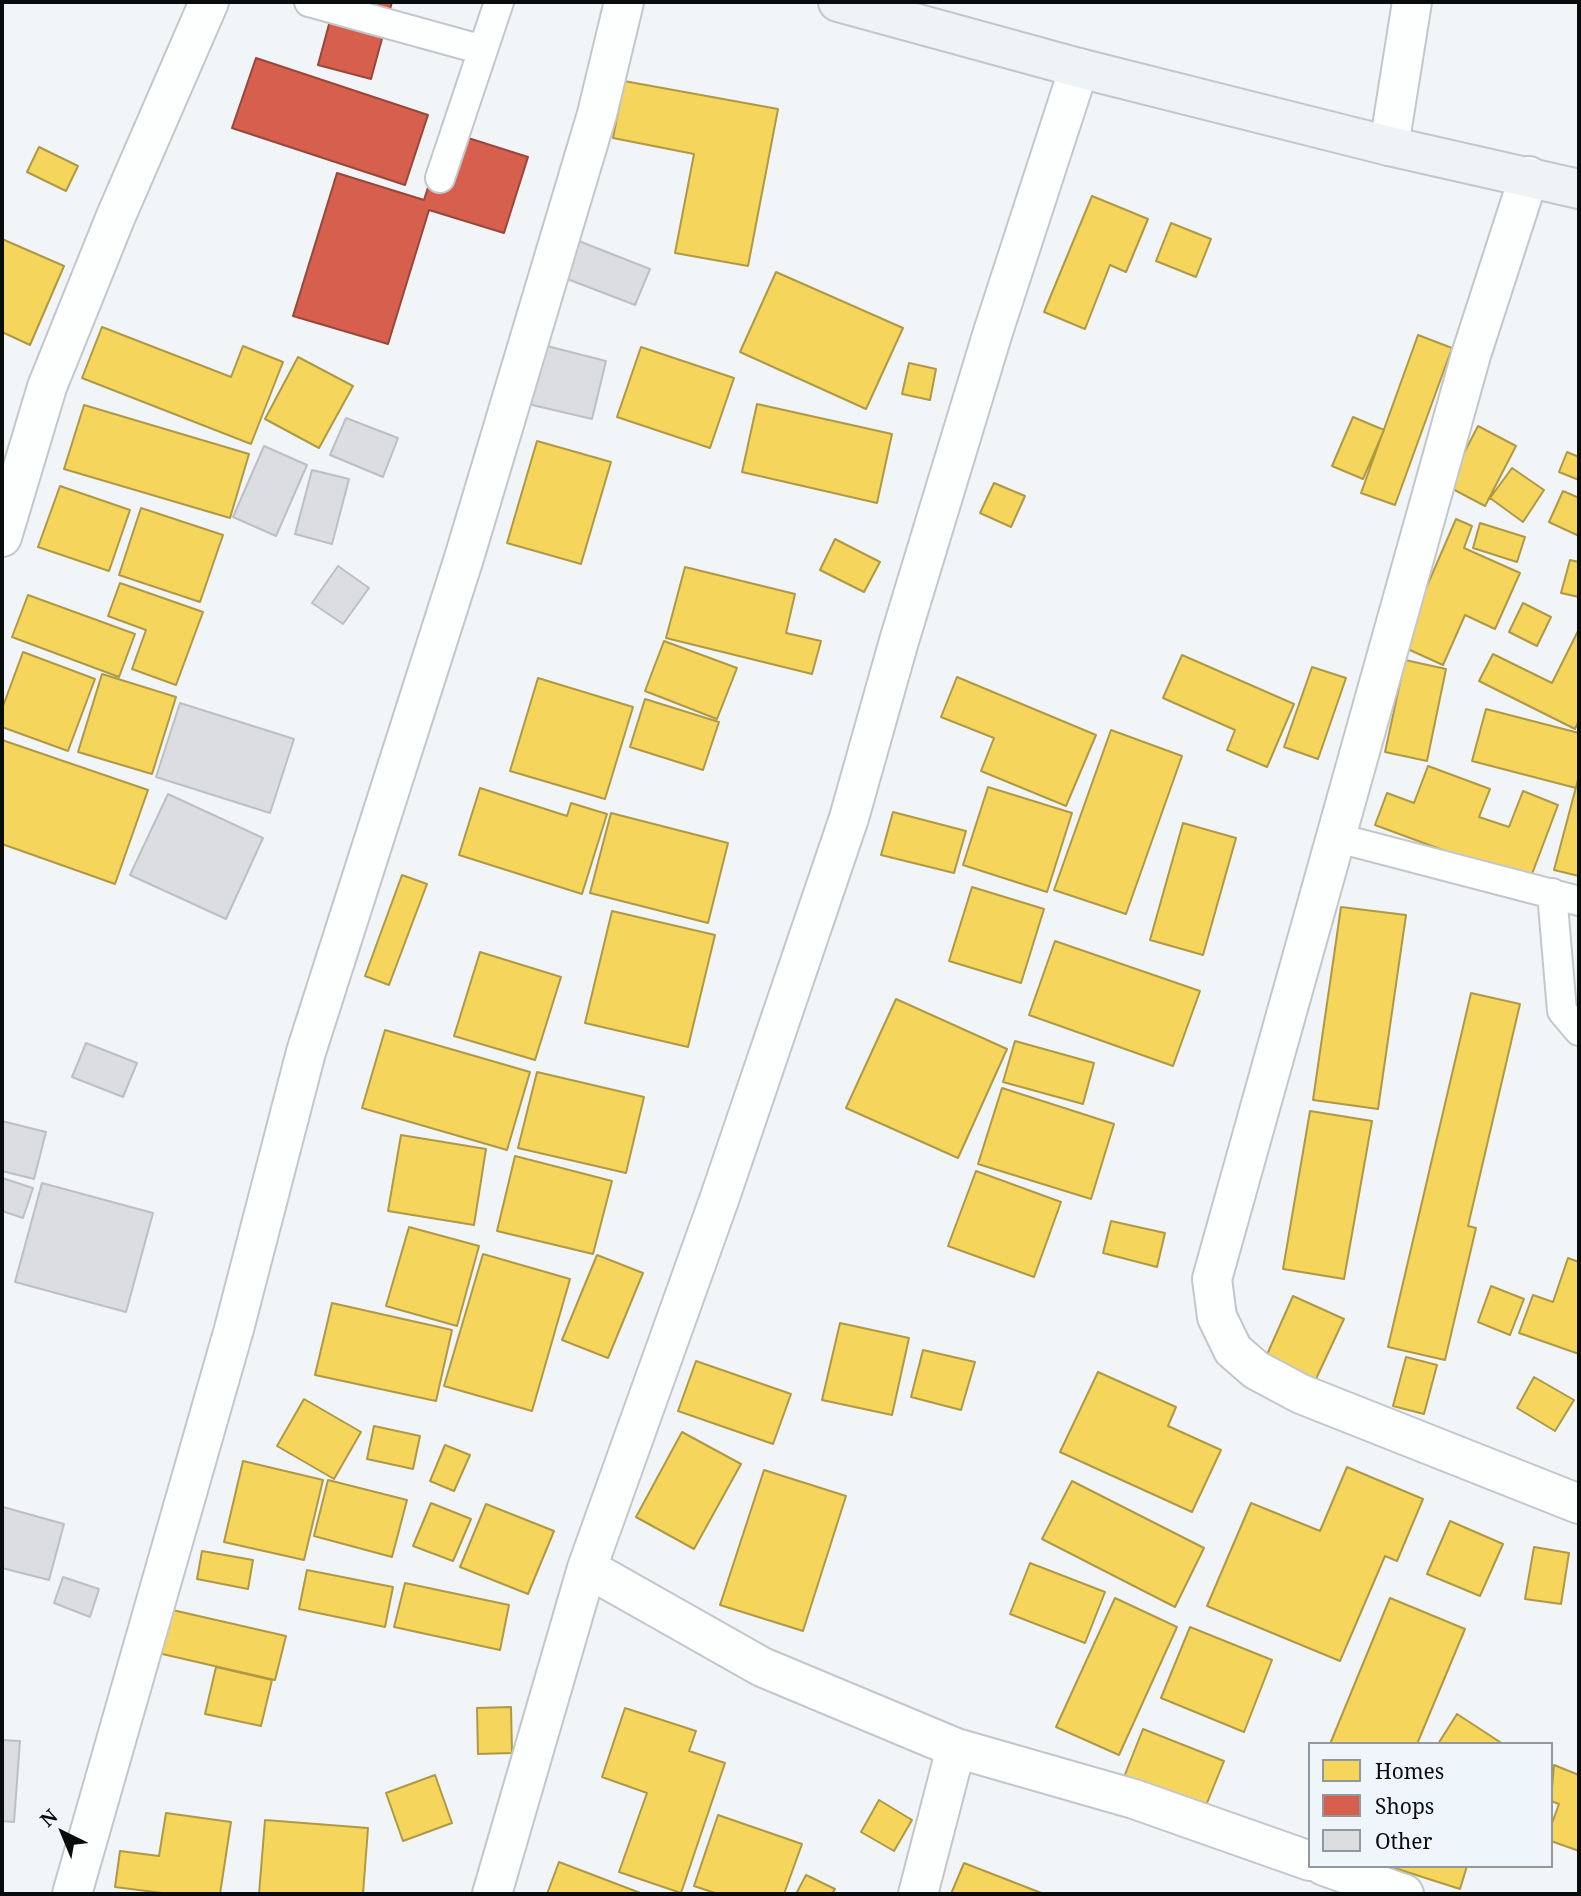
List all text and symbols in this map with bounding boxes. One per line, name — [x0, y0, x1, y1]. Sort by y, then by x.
legend — [1308, 1742, 1553, 1868]
text: Homes — [1375, 1757, 1444, 1785]
text: Shops — [1375, 1792, 1434, 1820]
north arrow — [28, 1798, 98, 1868]
text: N — [34, 1803, 63, 1832]
text: Other — [1375, 1827, 1432, 1855]

